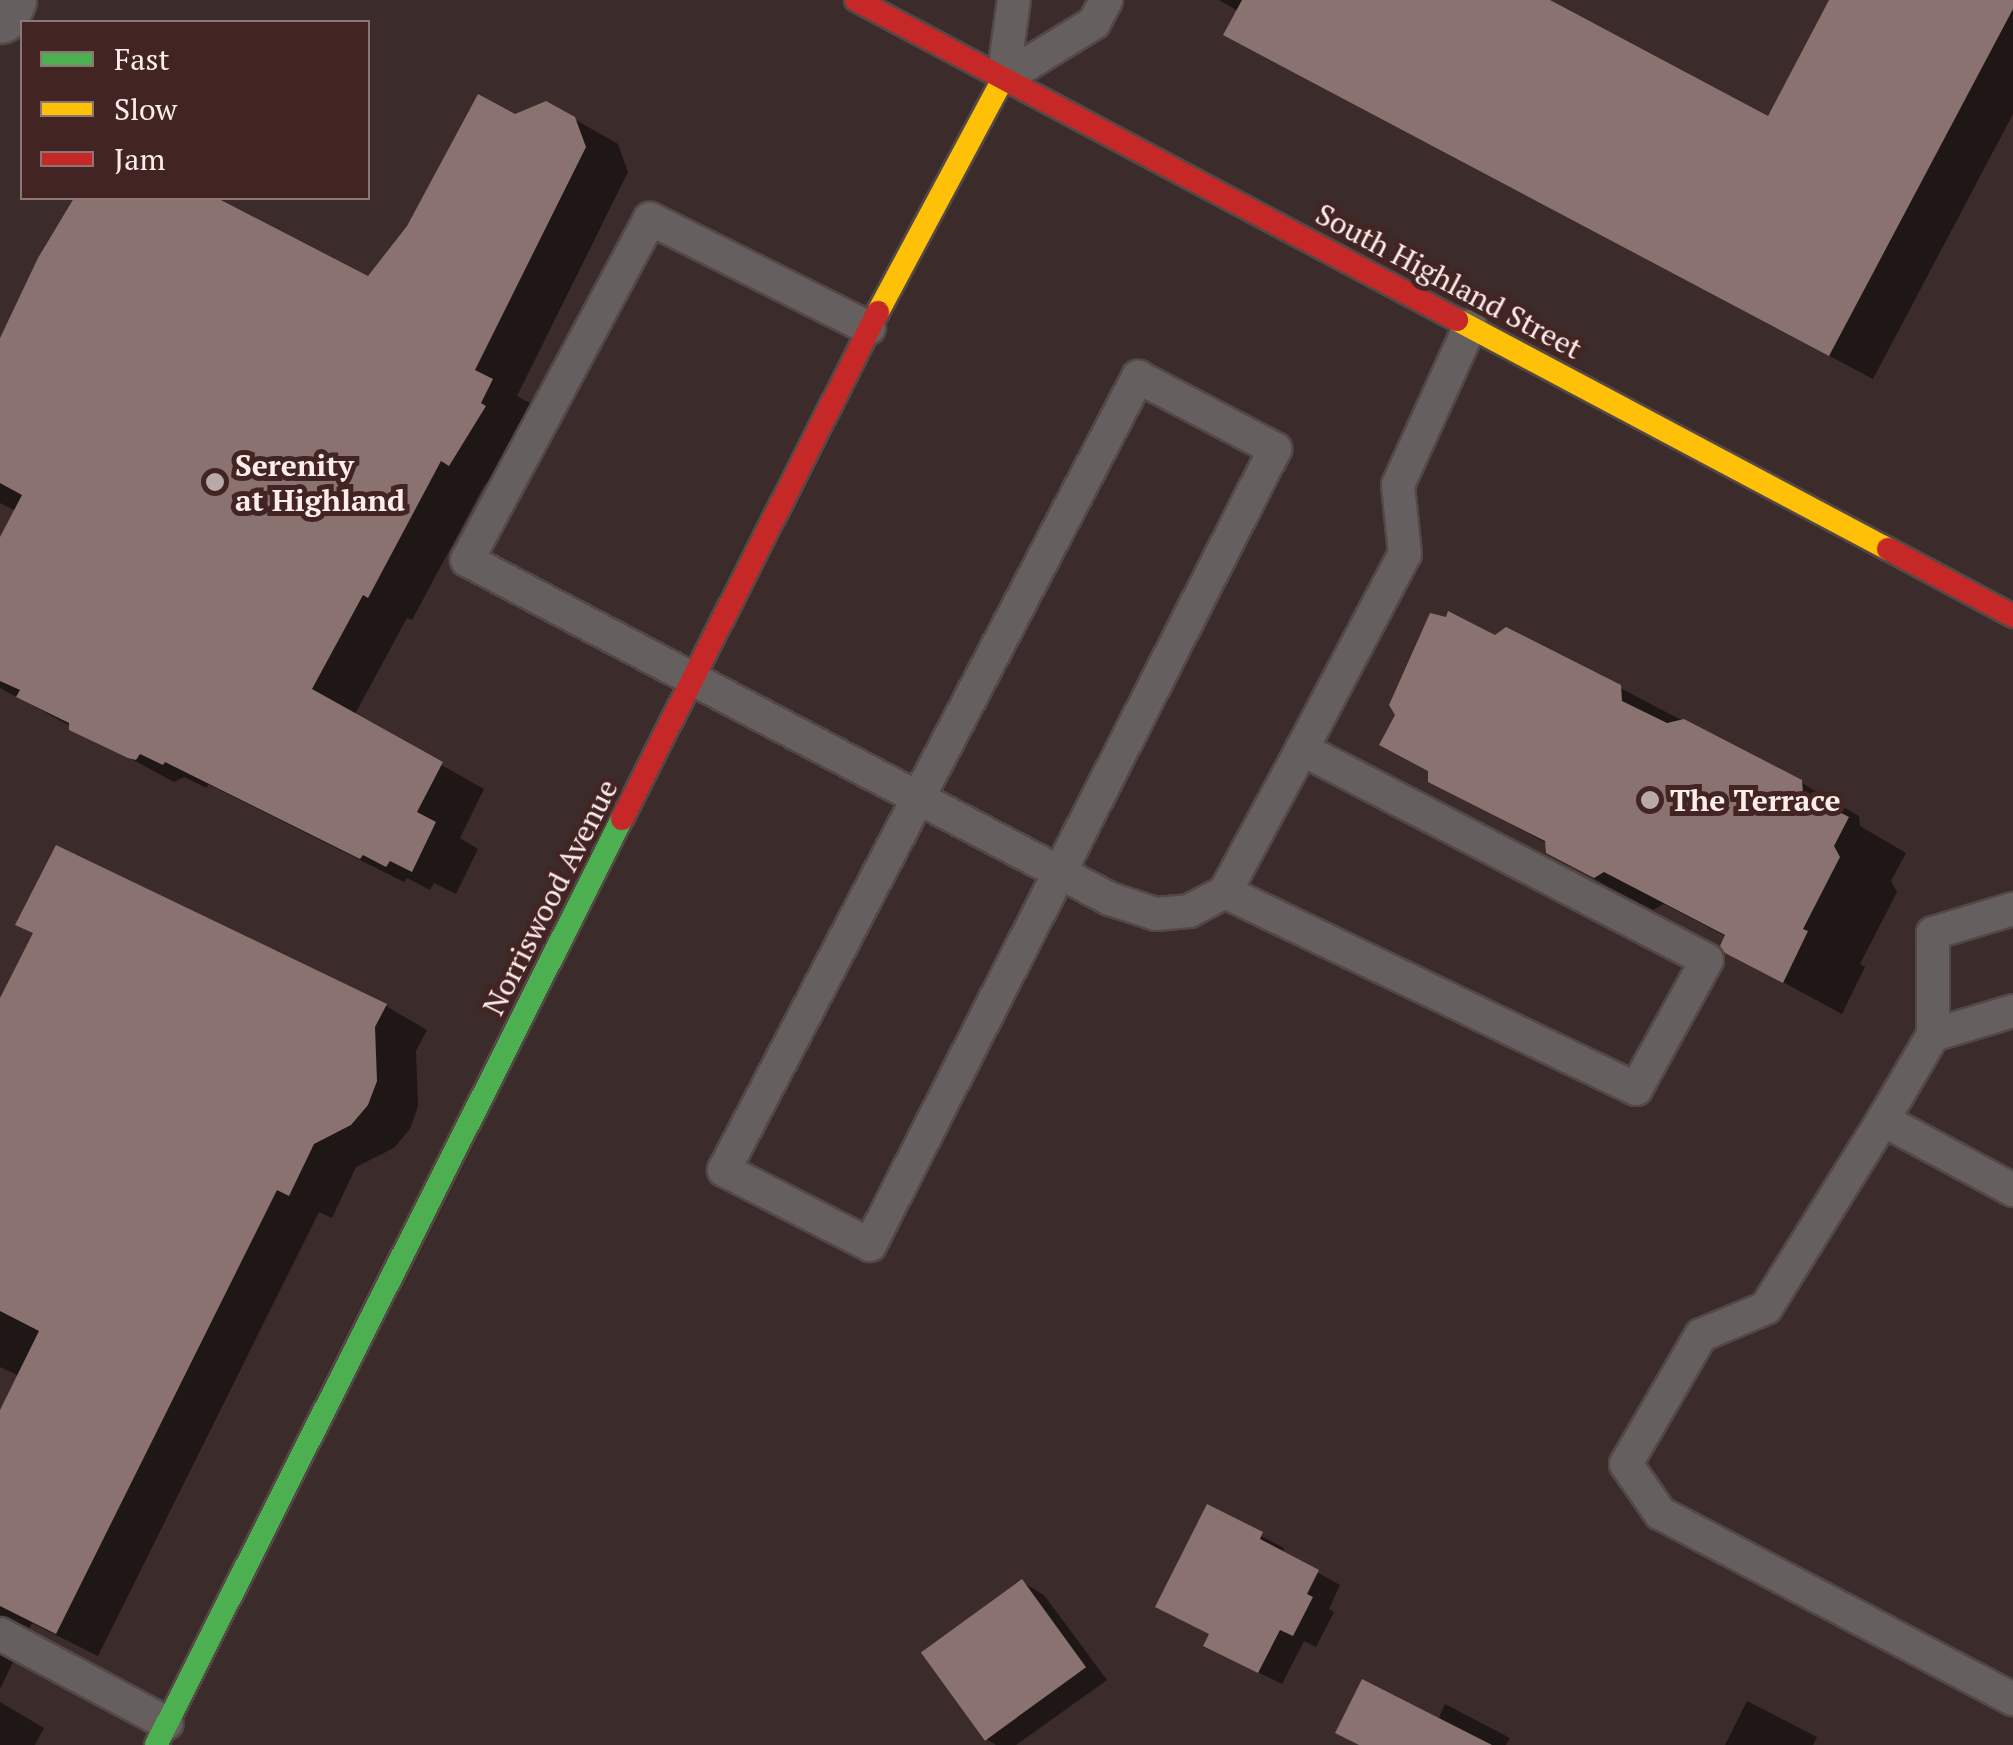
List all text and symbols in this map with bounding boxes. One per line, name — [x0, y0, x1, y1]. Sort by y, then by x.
legend — [20, 20, 370, 200]
text: Fast — [114, 39, 170, 79]
text: Slow — [114, 89, 177, 129]
text: Jam — [114, 139, 165, 179]
street label: South Highland Street — [1310, 196, 1588, 366]
place label: Serenity at Highland — [235, 447, 405, 518]
marker: Serenity at Highland — [204, 471, 226, 493]
street label: Norriswood Avenue — [475, 773, 625, 1021]
place label: The Terrace — [1670, 782, 1841, 818]
marker: The Terrace — [1639, 789, 1661, 811]

